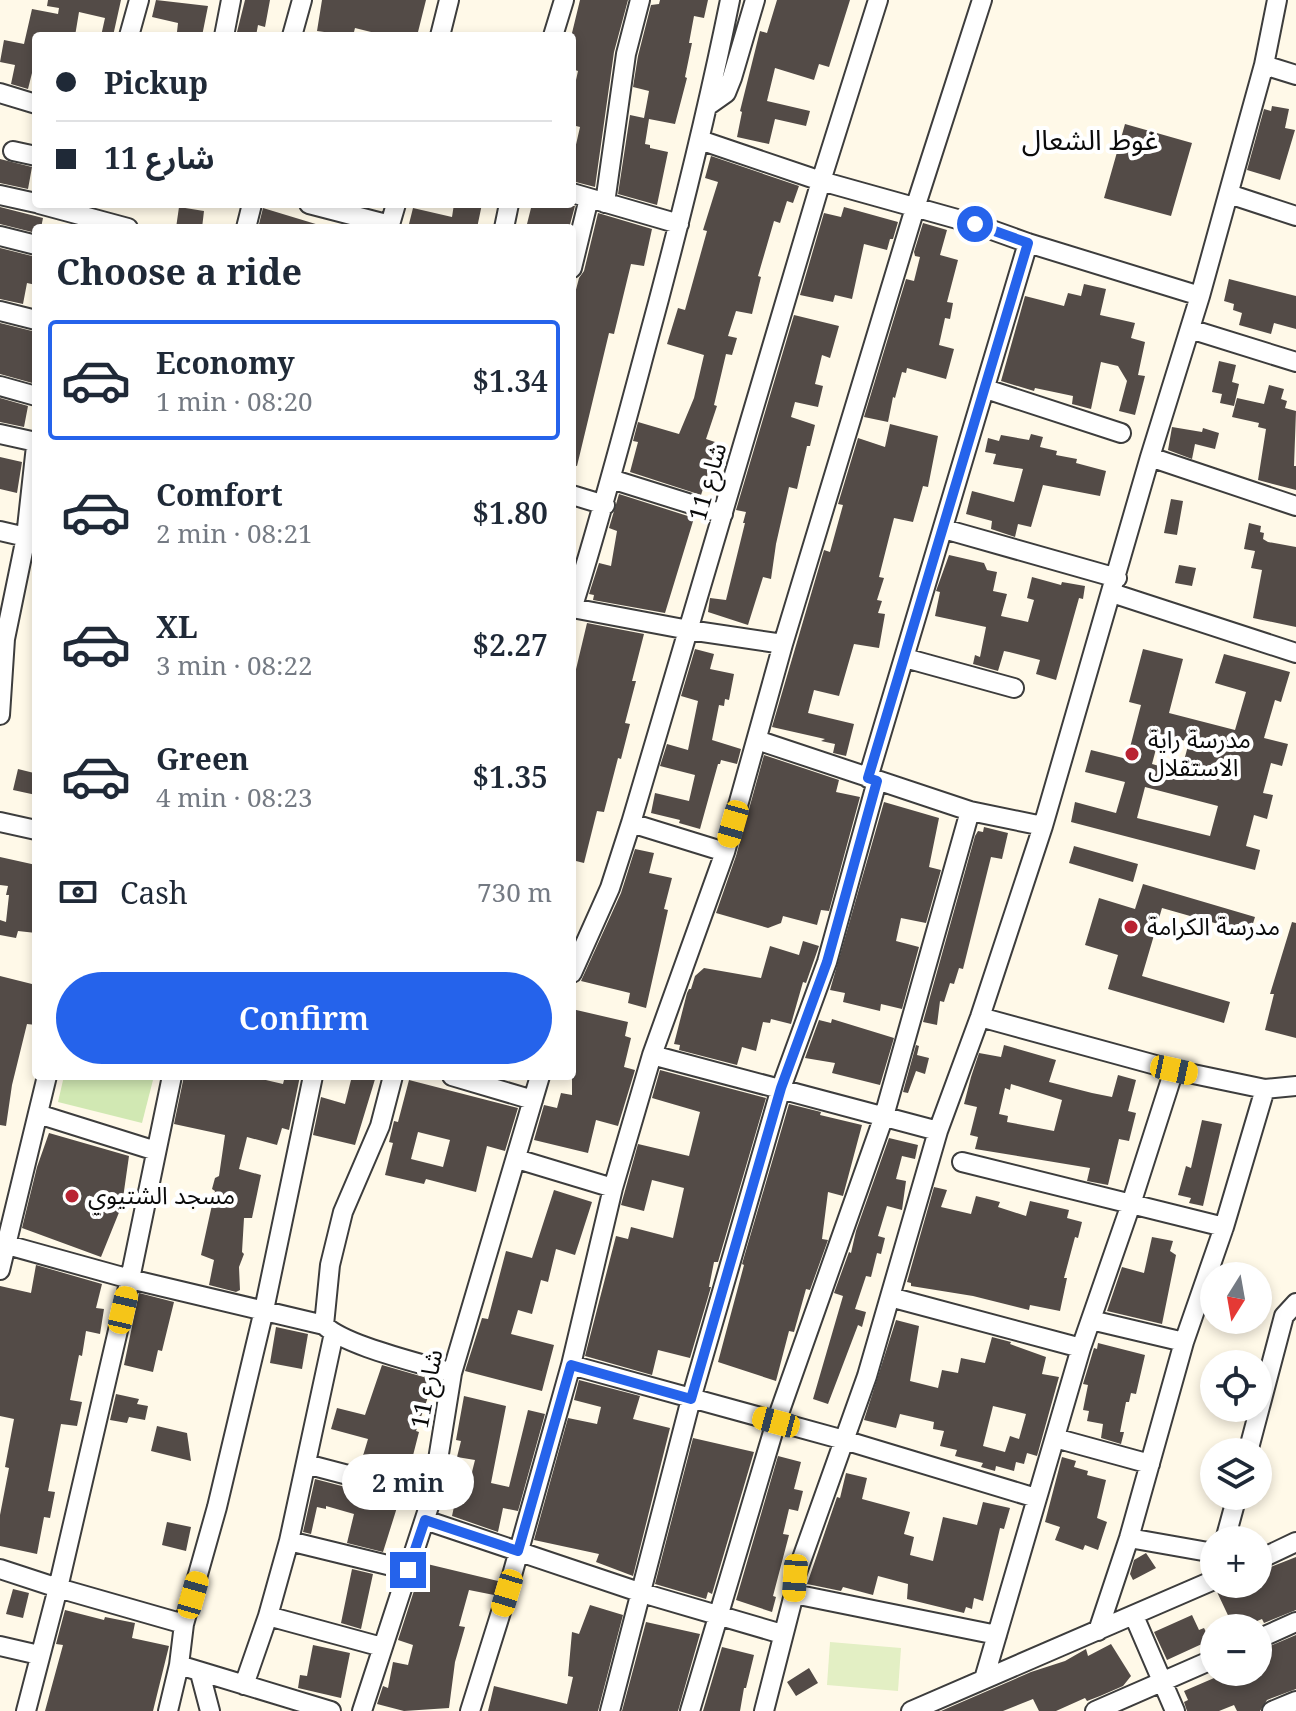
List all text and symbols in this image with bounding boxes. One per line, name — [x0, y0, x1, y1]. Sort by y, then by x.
text: Pickup — [104, 62, 208, 103]
district label: غوط الشعال — [1022, 120, 1158, 158]
text: شارع 11 — [104, 137, 215, 178]
route start — [957, 206, 993, 242]
text: Choose a ride — [56, 247, 302, 296]
text: Economy — [156, 342, 295, 383]
icon: car — [60, 344, 132, 416]
text: $1.34 — [472, 360, 548, 401]
text: 1 min · 08:20 — [156, 383, 313, 419]
street label: شارع 11 — [680, 439, 735, 525]
text: Comfort — [156, 474, 283, 515]
icon: car — [60, 476, 132, 548]
text: $1.80 — [472, 492, 548, 533]
text: 2 min · 08:21 — [156, 515, 313, 551]
text: XL — [156, 606, 198, 647]
icon: car — [60, 608, 132, 680]
text: $2.27 — [472, 624, 548, 665]
text: 3 min · 08:22 — [156, 647, 313, 683]
place label: مدرسة راية الاستقلال — [1148, 722, 1251, 783]
text: Green — [156, 738, 249, 779]
icon: car — [60, 740, 132, 812]
marker: مدرسة راية الاستقلال — [1123, 745, 1141, 763]
text: $1.35 — [472, 756, 548, 797]
text: 4 min · 08:23 — [156, 779, 313, 815]
car — [715, 798, 751, 850]
icon: cash — [56, 870, 100, 914]
text: Cash — [120, 872, 188, 913]
text: 730 m — [477, 874, 552, 910]
place label: مدرسة الكرامة — [1147, 909, 1280, 942]
marker: مدرسة الكرامة — [1122, 918, 1140, 936]
button: Confirm — [56, 972, 552, 1064]
car — [1148, 1053, 1200, 1087]
place label: مسجد الشتيوي — [88, 1178, 235, 1215]
marker: مسجد الشتيوي — [63, 1187, 81, 1205]
north arrow — [1200, 1262, 1272, 1334]
map controls — [1200, 1262, 1272, 1686]
car — [106, 1284, 140, 1336]
street label: شارع 11 — [402, 1346, 451, 1431]
button: locate — [1200, 1350, 1272, 1422]
car — [750, 1404, 802, 1440]
button: layers — [1200, 1438, 1272, 1510]
callout: 2 min — [342, 1454, 474, 1510]
text: 2 min — [372, 1464, 444, 1500]
button: + — [1200, 1526, 1272, 1598]
route end — [390, 1552, 426, 1588]
car — [781, 1553, 809, 1603]
car — [489, 1567, 525, 1619]
car — [175, 1569, 211, 1621]
button: − — [1200, 1614, 1272, 1686]

